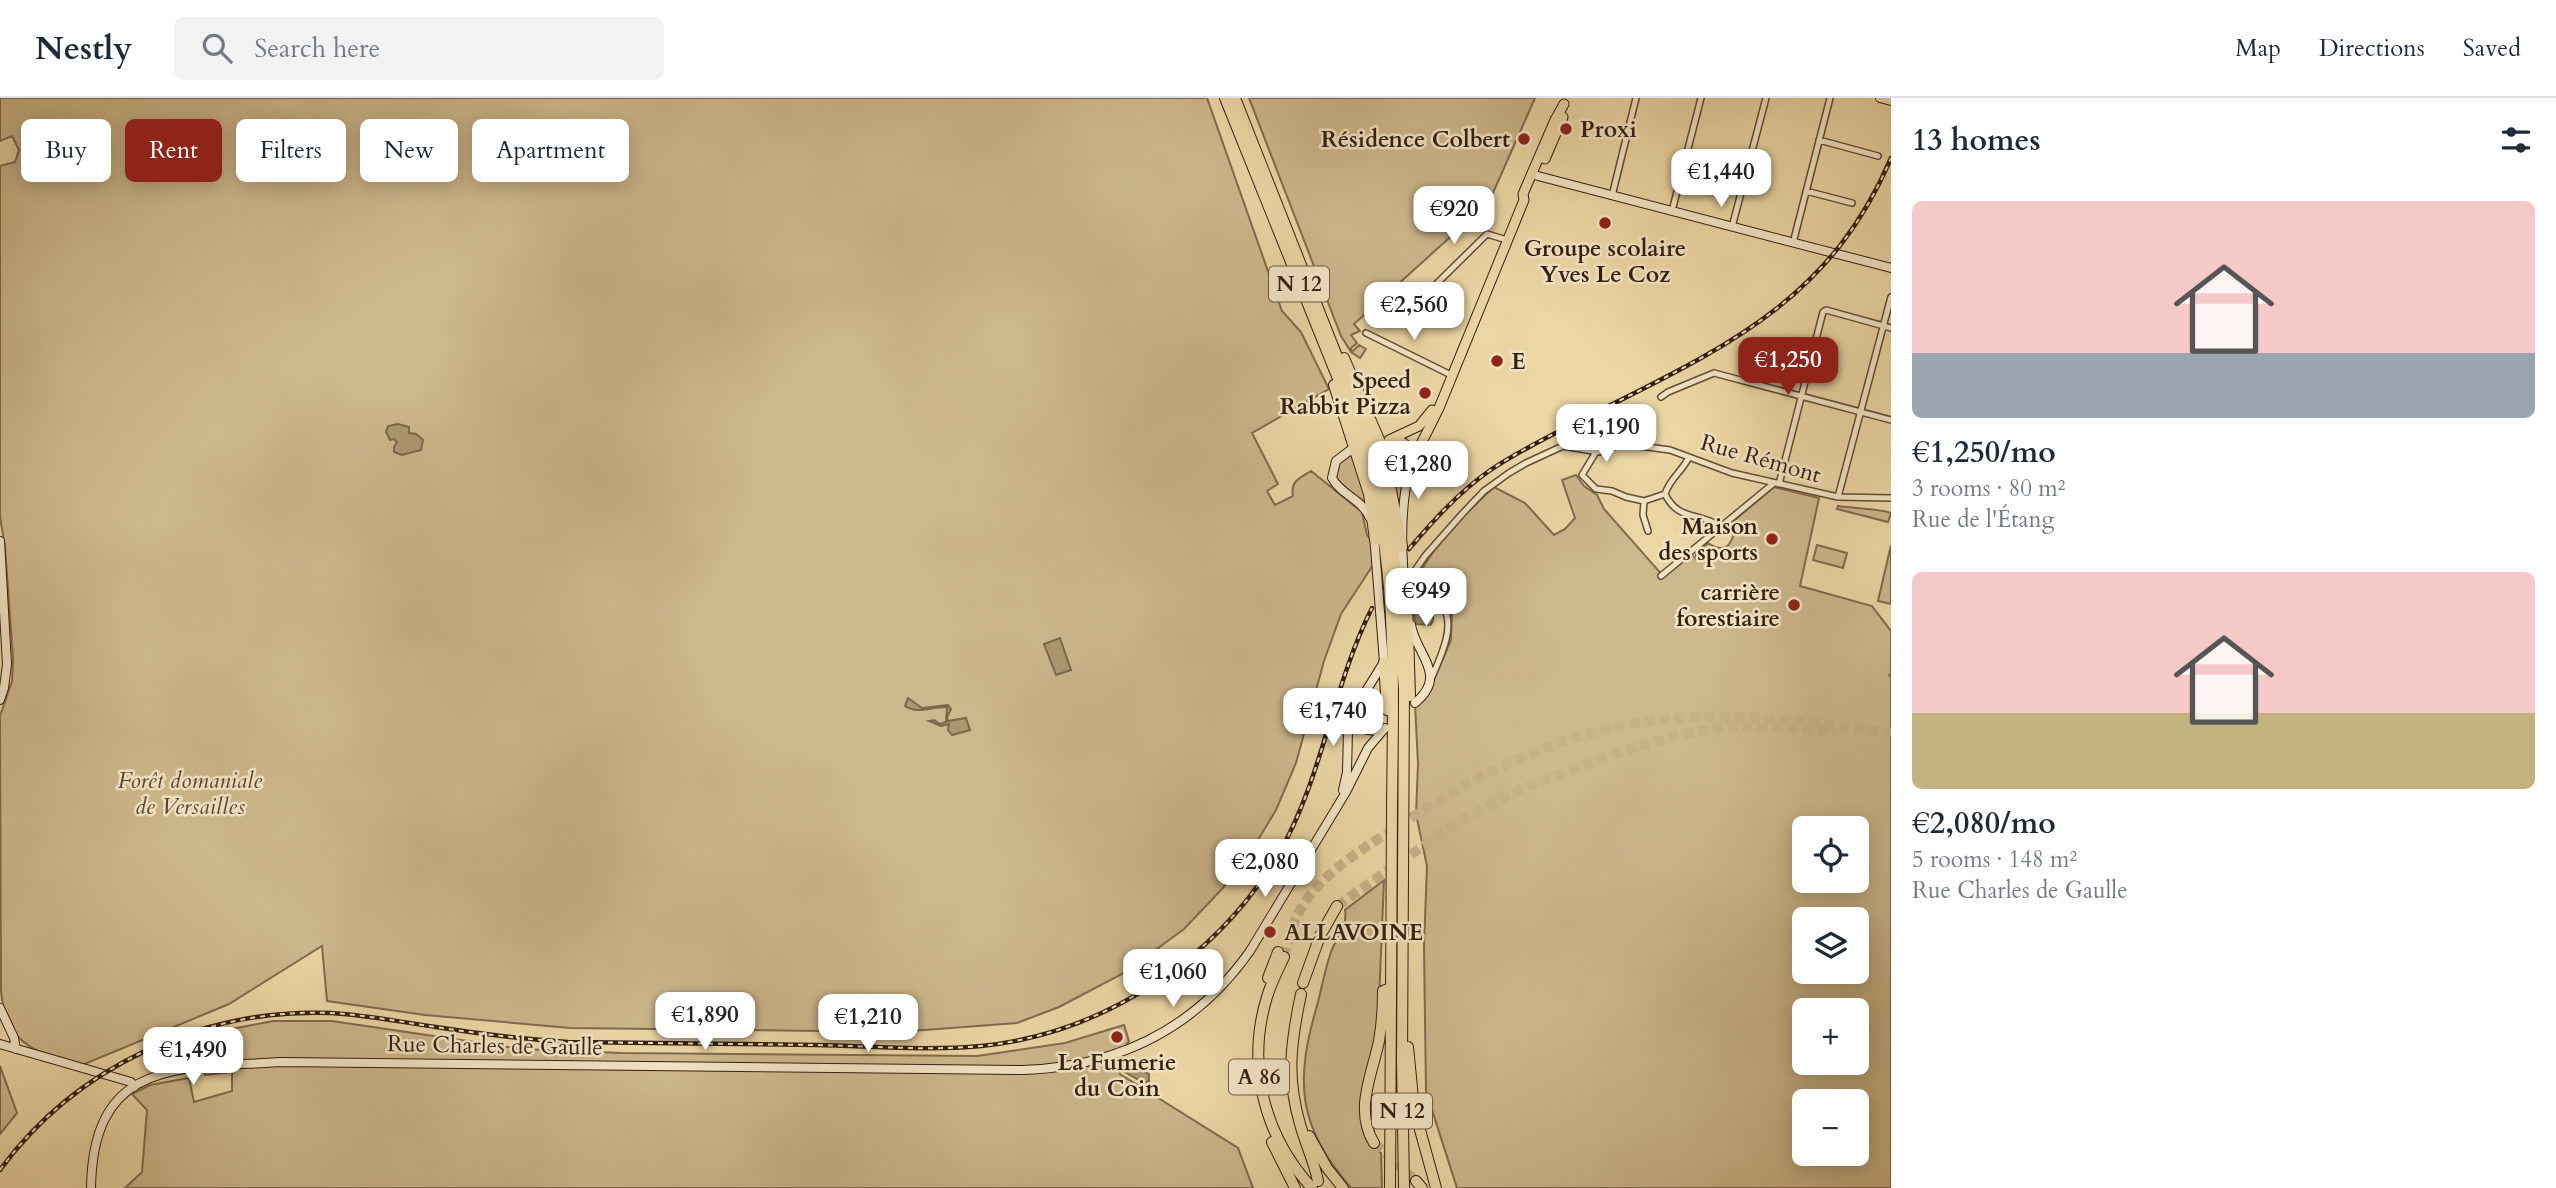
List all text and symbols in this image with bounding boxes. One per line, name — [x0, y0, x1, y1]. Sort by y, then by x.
search box — [174, 17, 664, 80]
text: Nestly — [35, 26, 132, 71]
icon: search — [198, 29, 236, 67]
text: Search here — [254, 31, 380, 66]
text: Map — [2235, 32, 2281, 65]
text: Directions — [2319, 32, 2425, 65]
text: Saved — [2463, 32, 2521, 65]
place label: Proxi — [1580, 114, 1637, 145]
chip: Buy — [21, 119, 111, 182]
chip: Rent — [125, 119, 222, 182]
chip: Filters — [236, 119, 346, 182]
chip: New — [360, 119, 458, 182]
chip: Apartment — [472, 119, 629, 182]
text: 13 homes — [1912, 120, 2041, 161]
marker: Proxi — [1558, 121, 1574, 137]
icon: filters — [2497, 121, 2535, 159]
place label: Résidence Colbert — [1321, 124, 1510, 155]
marker: Résidence Colbert — [1516, 131, 1532, 147]
pin: €1,440 — [1664, 150, 1778, 209]
text: €1,440 — [1687, 156, 1755, 187]
pin: €920 — [1413, 186, 1495, 246]
text: €920 — [1429, 193, 1479, 224]
marker: Groupe scolaire Yves Le Coz — [1597, 215, 1613, 231]
place label: Groupe scolaire Yves Le Coz — [1524, 233, 1686, 290]
icon: home — [2161, 246, 2287, 372]
road number: N 12 — [1269, 266, 1329, 302]
pin: €2,560 — [1357, 282, 1471, 342]
text: €2,560 — [1380, 289, 1448, 320]
pin: €1,250 — [1731, 338, 1845, 397]
text: €1,250 — [1754, 344, 1822, 375]
place label: E — [1511, 346, 1526, 377]
marker: E — [1489, 353, 1505, 369]
place label: Speed Rabbit Pizza — [1280, 365, 1412, 422]
marker: Speed Rabbit Pizza — [1417, 385, 1433, 401]
pin: €1,190 — [1549, 404, 1663, 464]
text: €1,190 — [1572, 411, 1640, 442]
street label: Rue Rémont — [1697, 427, 1825, 490]
text: €1,250/mo — [1912, 432, 2056, 473]
pin: €1,280 — [1361, 442, 1475, 501]
text: €1,280 — [1384, 448, 1452, 479]
text: 3 rooms · 80 m² — [1912, 473, 2065, 504]
text: Rue de l'Étang — [1912, 504, 2054, 535]
place label: Maison des sports — [1658, 511, 1758, 568]
marker: Maison des sports — [1764, 531, 1780, 547]
pin: €949 — [1385, 568, 1467, 628]
text: €949 — [1401, 575, 1451, 606]
place label: carrière forestiaire — [1676, 577, 1780, 634]
marker: carrière forestiaire — [1786, 597, 1802, 613]
icon: home — [2161, 617, 2287, 743]
pin: €1,740 — [1276, 688, 1390, 748]
text: €1,740 — [1299, 695, 1367, 726]
park label: Forêt domaniale de Versailles — [118, 765, 262, 822]
text: €2,080/mo — [1912, 803, 2056, 844]
map controls — [1792, 816, 1869, 1166]
button: locate — [1792, 816, 1869, 893]
pin: €2,080 — [1208, 840, 1322, 899]
text: 5 rooms · 148 m² — [1912, 844, 2077, 875]
text: €2,080 — [1231, 846, 1299, 877]
text: Rue Charles de Gaulle — [1912, 875, 2128, 906]
button: layers — [1792, 907, 1869, 984]
place label: ALLAVOINE — [1284, 917, 1423, 948]
marker: ALLAVOINE — [1262, 924, 1278, 940]
pin: €1,060 — [1116, 950, 1230, 1009]
text: €1,060 — [1139, 956, 1207, 987]
pin: €1,890 — [648, 992, 762, 1052]
pin: €1,210 — [811, 995, 925, 1054]
button: + — [1792, 998, 1869, 1075]
text: €1,890 — [671, 999, 739, 1030]
text: €1,210 — [834, 1001, 902, 1032]
pin: €1,490 — [136, 1028, 250, 1087]
street label: Rue Charles de Gaulle — [387, 1028, 603, 1063]
marker: La Fumerie du Coin — [1109, 1029, 1125, 1045]
text: €1,490 — [159, 1034, 227, 1065]
place label: La Fumerie du Coin — [1058, 1047, 1176, 1104]
road number: A 86 — [1229, 1060, 1289, 1094]
button: − — [1792, 1089, 1869, 1166]
road number: N 12 — [1372, 1094, 1432, 1128]

